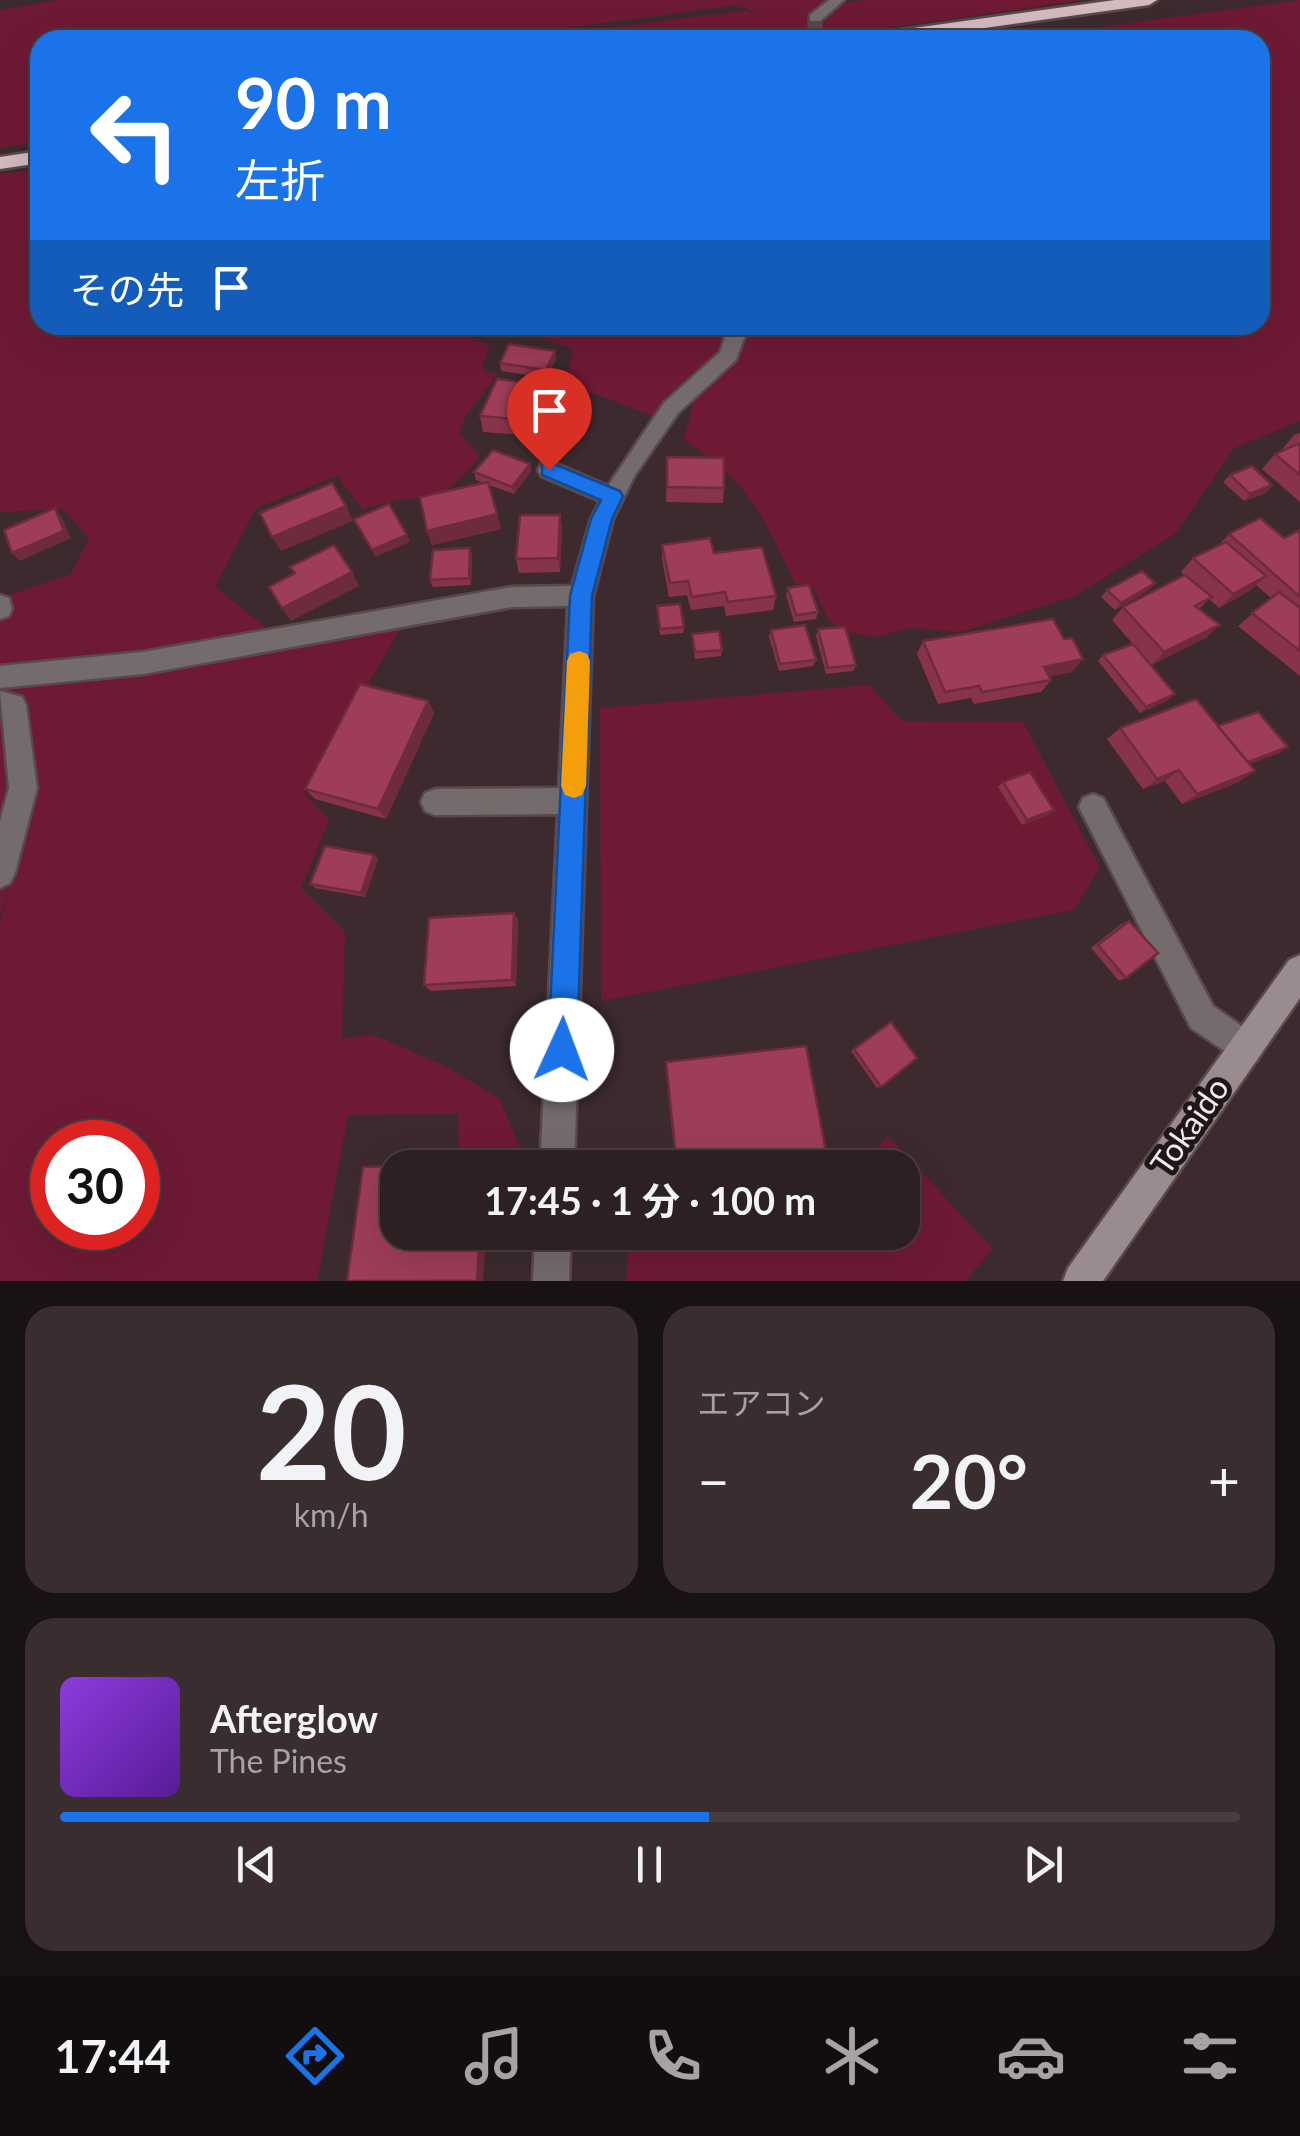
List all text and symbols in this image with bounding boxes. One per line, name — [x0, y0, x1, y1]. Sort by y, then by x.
text: 90 m — [235, 60, 392, 144]
icon: left — [70, 70, 200, 200]
text: 左折 — [235, 153, 325, 207]
icon: arrive — [204, 260, 259, 315]
text: その先 — [70, 266, 184, 312]
pin — [507, 368, 592, 471]
icon: arrive — [522, 383, 577, 438]
position arrow — [510, 998, 614, 1102]
street label: Tokaido — [1142, 1069, 1236, 1181]
speed limit sign: 30 — [30, 1120, 160, 1250]
text: 17:45 · 1 分 · 100 m — [484, 1177, 816, 1223]
text: 20 — [256, 1352, 407, 1508]
text: エアコン — [698, 1383, 826, 1422]
text: 20° — [910, 1435, 1028, 1525]
text: − — [698, 1447, 729, 1513]
text: + — [1208, 1447, 1240, 1513]
text: km/h — [294, 1495, 369, 1534]
text: Afterglow — [210, 1695, 378, 1741]
text: The Pines — [210, 1741, 347, 1780]
icon: previous — [229, 1837, 284, 1892]
icon: pause — [622, 1837, 677, 1892]
icon: next — [1016, 1837, 1071, 1892]
icon: directions — [280, 2021, 350, 2091]
icon: music — [459, 2021, 529, 2091]
icon: phone — [638, 2021, 708, 2091]
icon: climate — [817, 2021, 887, 2091]
icon: car — [996, 2021, 1066, 2091]
icon: filters — [1175, 2021, 1245, 2091]
text: 17:44 — [55, 2029, 171, 2083]

